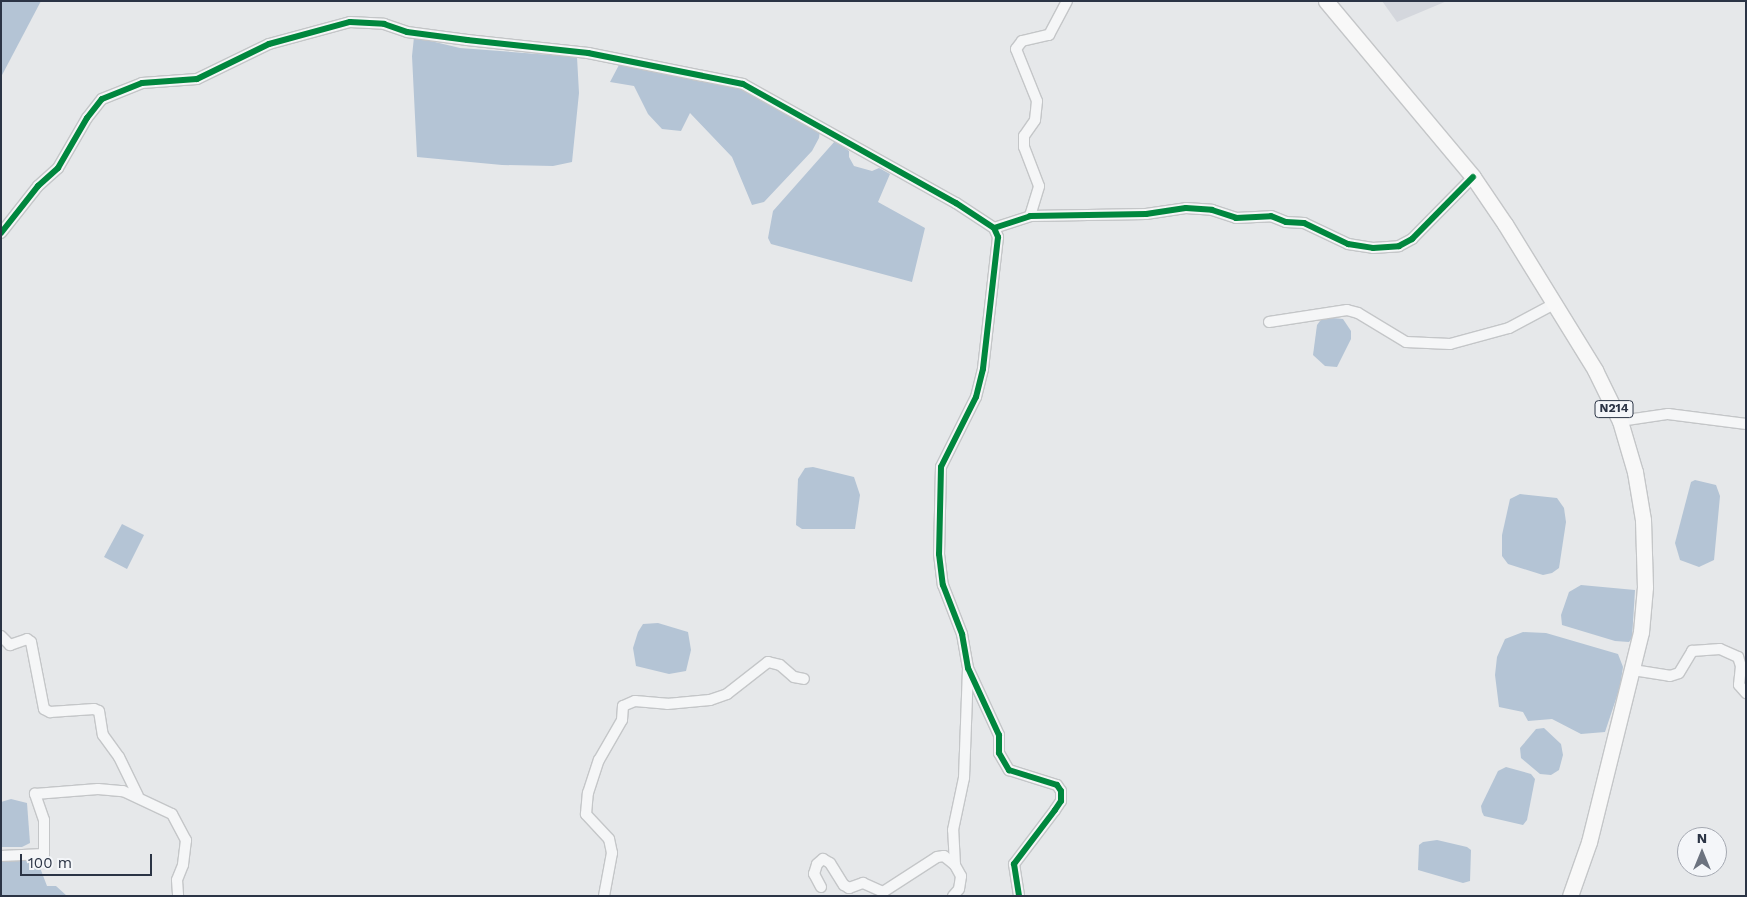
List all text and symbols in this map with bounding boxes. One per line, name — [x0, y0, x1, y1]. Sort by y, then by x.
road number: N214 — [1594, 399, 1634, 418]
north arrow — [1677, 827, 1727, 877]
text: N — [1697, 830, 1707, 846]
scale bar — [22, 844, 155, 876]
text: 100 m — [28, 854, 72, 872]

